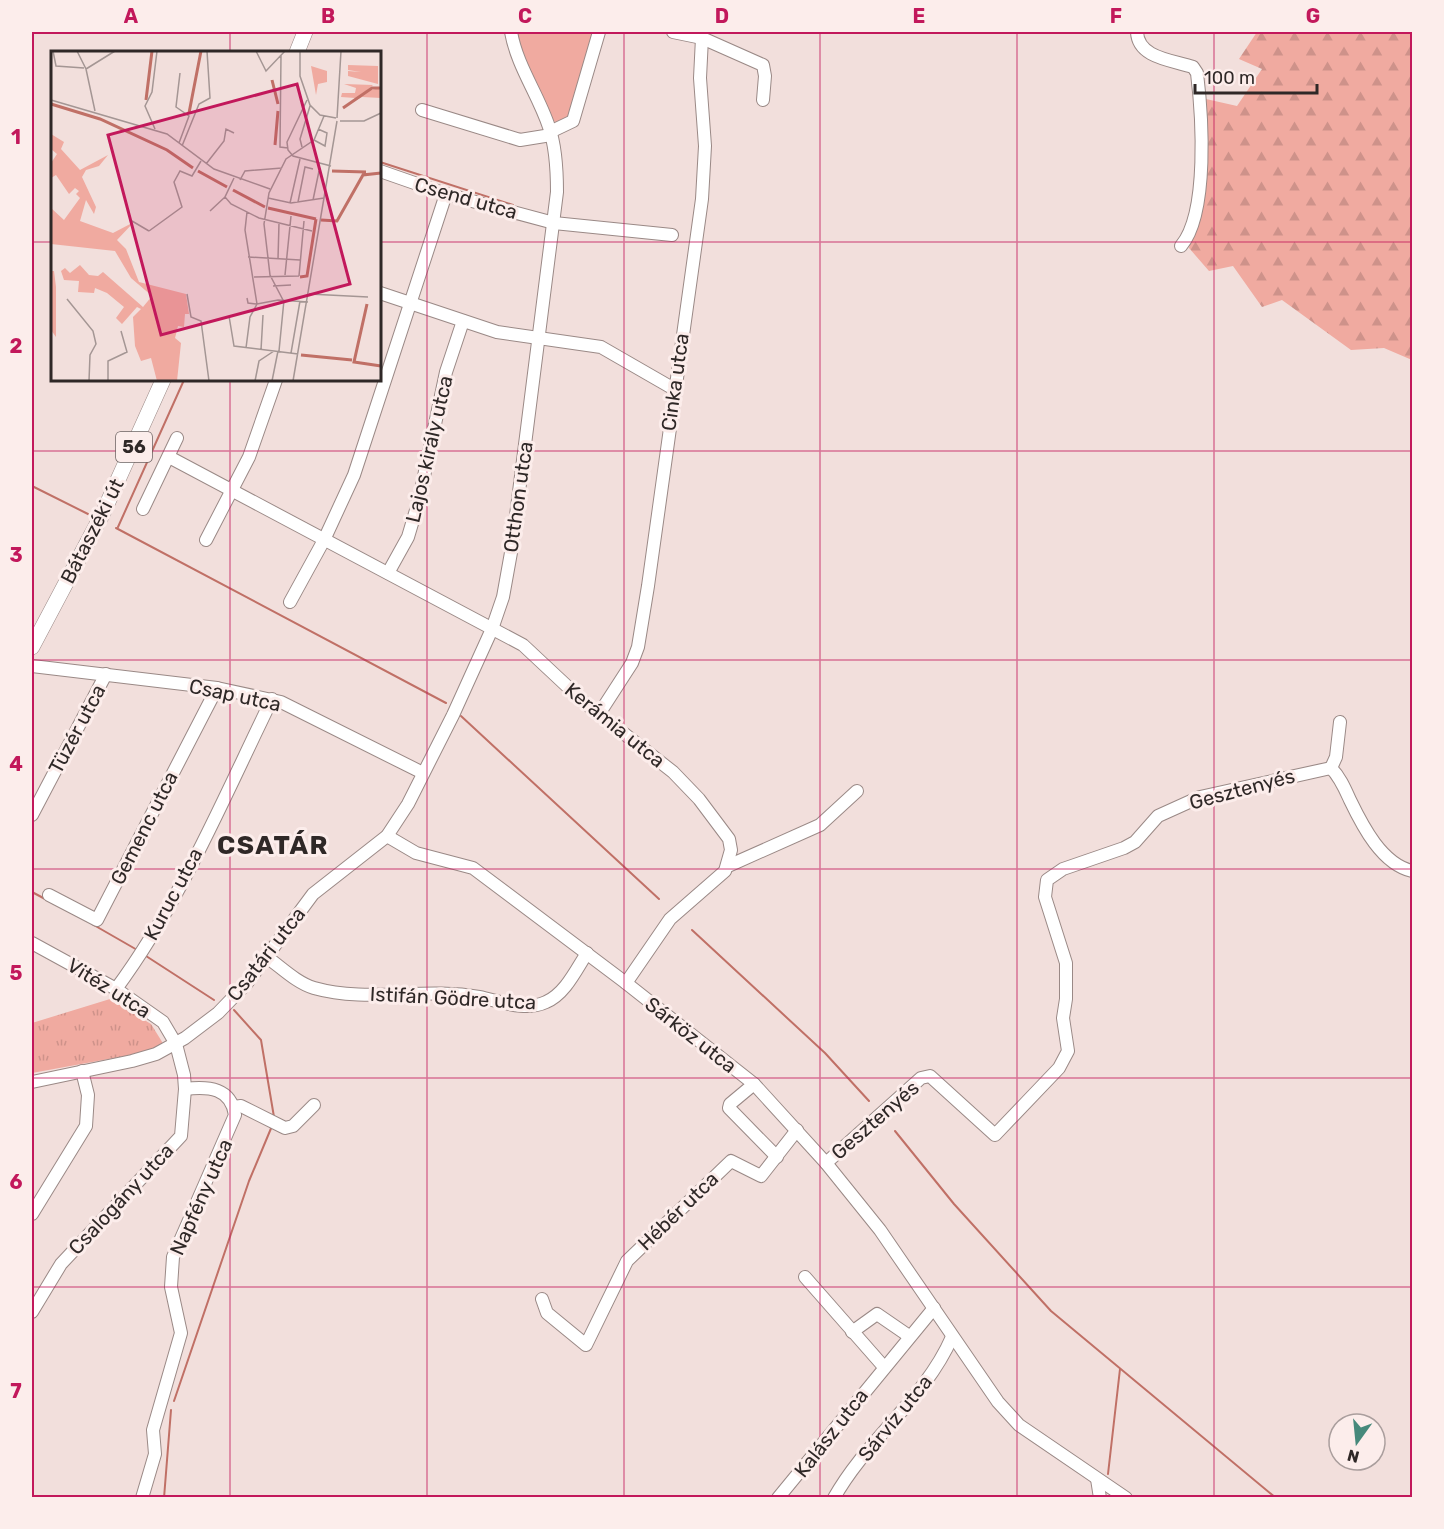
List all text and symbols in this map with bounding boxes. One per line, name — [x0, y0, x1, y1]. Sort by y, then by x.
text: A — [124, 4, 139, 28]
text: B — [321, 4, 335, 28]
text: C — [518, 4, 532, 28]
text: D — [715, 4, 729, 28]
text: E — [913, 4, 925, 28]
text: F — [1110, 4, 1122, 28]
text: G — [1306, 4, 1320, 28]
inset map — [51, 51, 381, 381]
scale bar — [1195, 57, 1316, 95]
text: 100 m — [1204, 67, 1255, 89]
text: 1 — [11, 125, 21, 149]
street label: Csend utca — [412, 172, 520, 224]
street label: Cinka utca — [656, 332, 694, 432]
text: 2 — [10, 334, 23, 358]
street label: Lajos király utca — [400, 373, 458, 525]
road number: 56 — [116, 432, 152, 462]
street label: Otthon utca — [498, 440, 538, 554]
street label: Bátaszéki út — [55, 474, 129, 587]
text: 3 — [9, 543, 23, 567]
street label: Csap utca — [187, 674, 283, 716]
street label: Kerámia utca — [560, 677, 670, 773]
street label: Tüzér utca — [44, 680, 110, 778]
text: 4 — [9, 752, 23, 776]
street label: Gesztenyés — [1187, 763, 1297, 815]
street label: Gemenc utca — [105, 767, 183, 889]
district label: CSATÁR — [217, 830, 329, 861]
street label: Kuruc utca — [139, 844, 207, 944]
street label: Csatári utca — [222, 902, 310, 1006]
street label: Vitéz utca — [63, 953, 155, 1023]
text: 5 — [10, 961, 23, 985]
street label: Istifán Gödre utca — [369, 982, 537, 1014]
street label: Sárköz utca — [641, 992, 741, 1078]
street label: Gesztenyés — [826, 1075, 924, 1165]
street label: Napfény utca — [165, 1135, 237, 1259]
street label: Csalogány utca — [63, 1139, 179, 1259]
street label: Hébér utca — [633, 1167, 723, 1255]
text: 6 — [9, 1170, 23, 1194]
street label: Sárvíz utca — [853, 1370, 937, 1466]
text: 7 — [10, 1379, 22, 1403]
street label: Kalász utca — [789, 1384, 873, 1482]
north arrow — [1327, 1412, 1387, 1472]
text: N — [1345, 1445, 1361, 1467]

